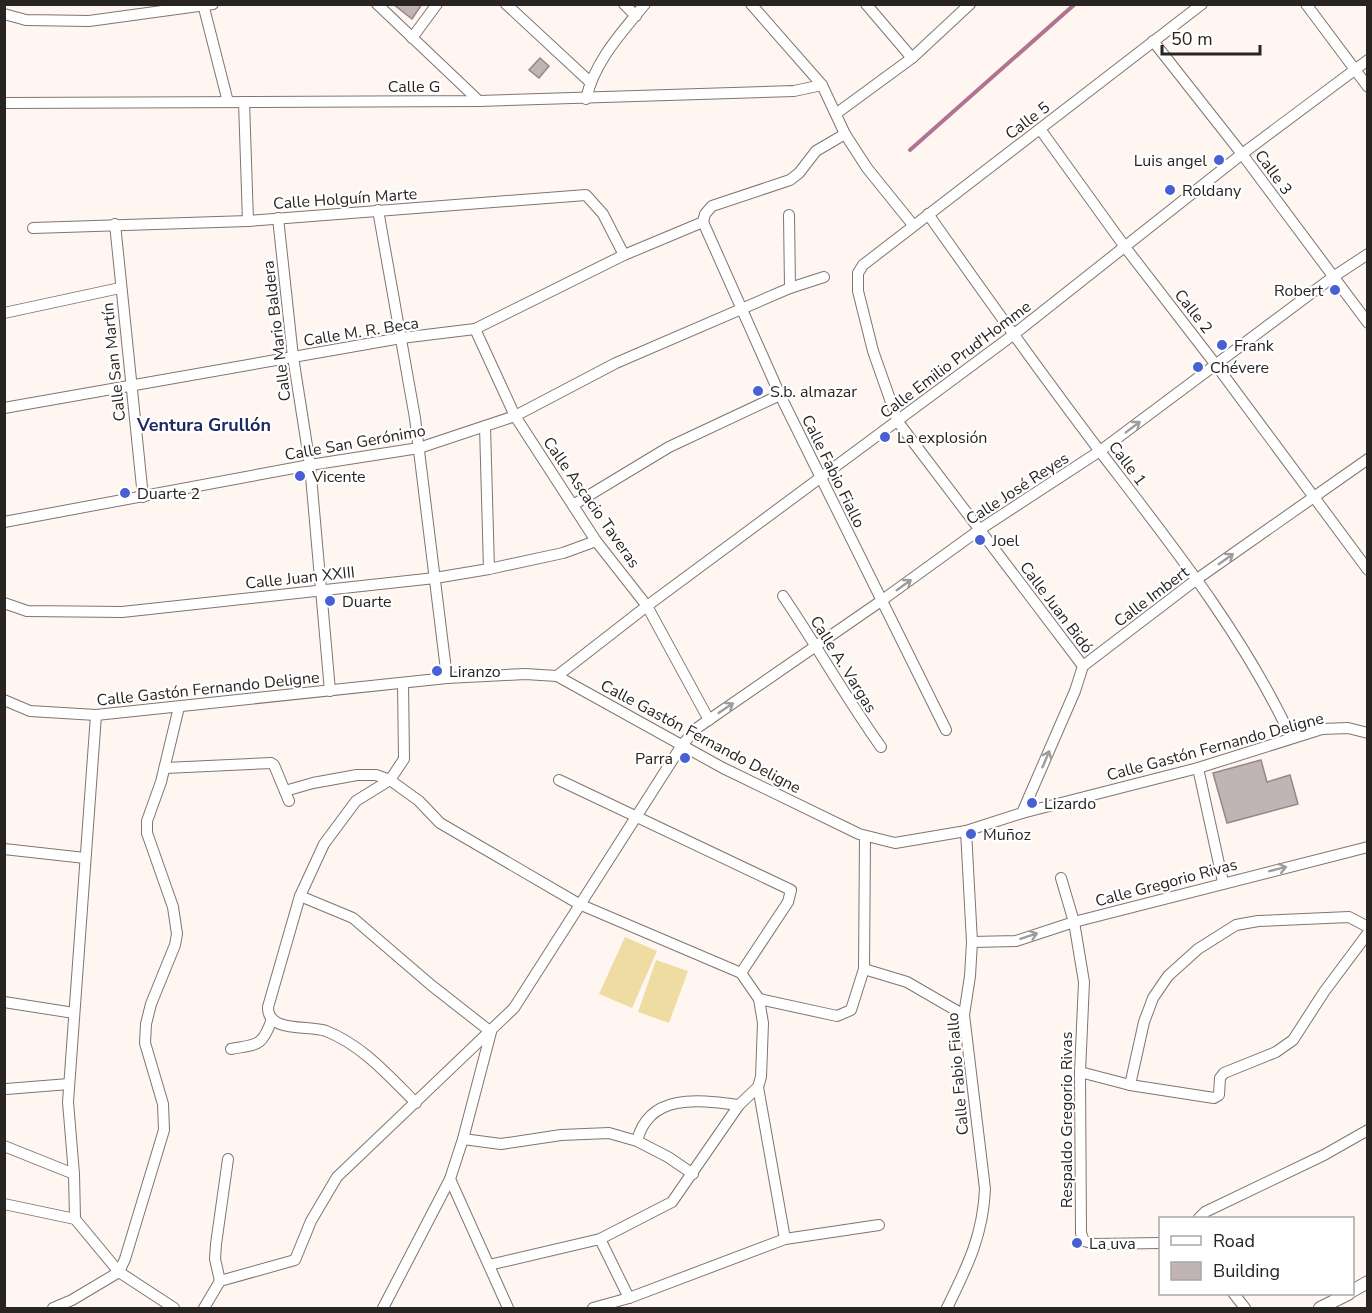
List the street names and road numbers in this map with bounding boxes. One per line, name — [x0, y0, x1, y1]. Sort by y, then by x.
street label: Calle G — [388, 76, 440, 98]
street label: Calle 5 — [1001, 97, 1054, 145]
street label: Calle 3 — [1249, 146, 1297, 200]
street label: Calle Holguín Marte — [272, 183, 418, 215]
street label: Calle Mario Baldera — [257, 259, 297, 402]
street label: Calle 2 — [1169, 285, 1217, 338]
street label: Calle Emilio Prud'Homme — [876, 296, 1036, 424]
street label: Calle San Martín — [97, 301, 131, 422]
street label: Calle M. R. Beca — [302, 312, 420, 352]
street label: Calle Fabio Fiallo — [796, 411, 870, 532]
street label: Calle San Gerónimo — [283, 420, 427, 466]
street label: Calle Ascacio Taveras — [538, 433, 645, 573]
street label: Calle 1 — [1103, 437, 1151, 490]
street label: Calle José Reyes — [962, 447, 1073, 530]
street label: Calle Juan Bidó — [1014, 557, 1098, 658]
street label: Calle Juan XXIII — [244, 561, 356, 595]
street label: Calle Imbert — [1110, 561, 1194, 632]
street label: Calle A. Vargas — [805, 612, 882, 717]
street label: Calle Gastón Fernando Deligne — [96, 666, 321, 712]
street label: Calle Gastón Fernando Deligne — [597, 675, 805, 799]
street label: Calle Gastón Fernando Deligne — [1104, 707, 1326, 787]
street label: Calle Gregorio Rivas — [1093, 853, 1240, 913]
street label: Calle Fabio Fiallo — [942, 1011, 974, 1136]
street label: Respaldo Gregorio Rivas — [1056, 1032, 1078, 1208]

